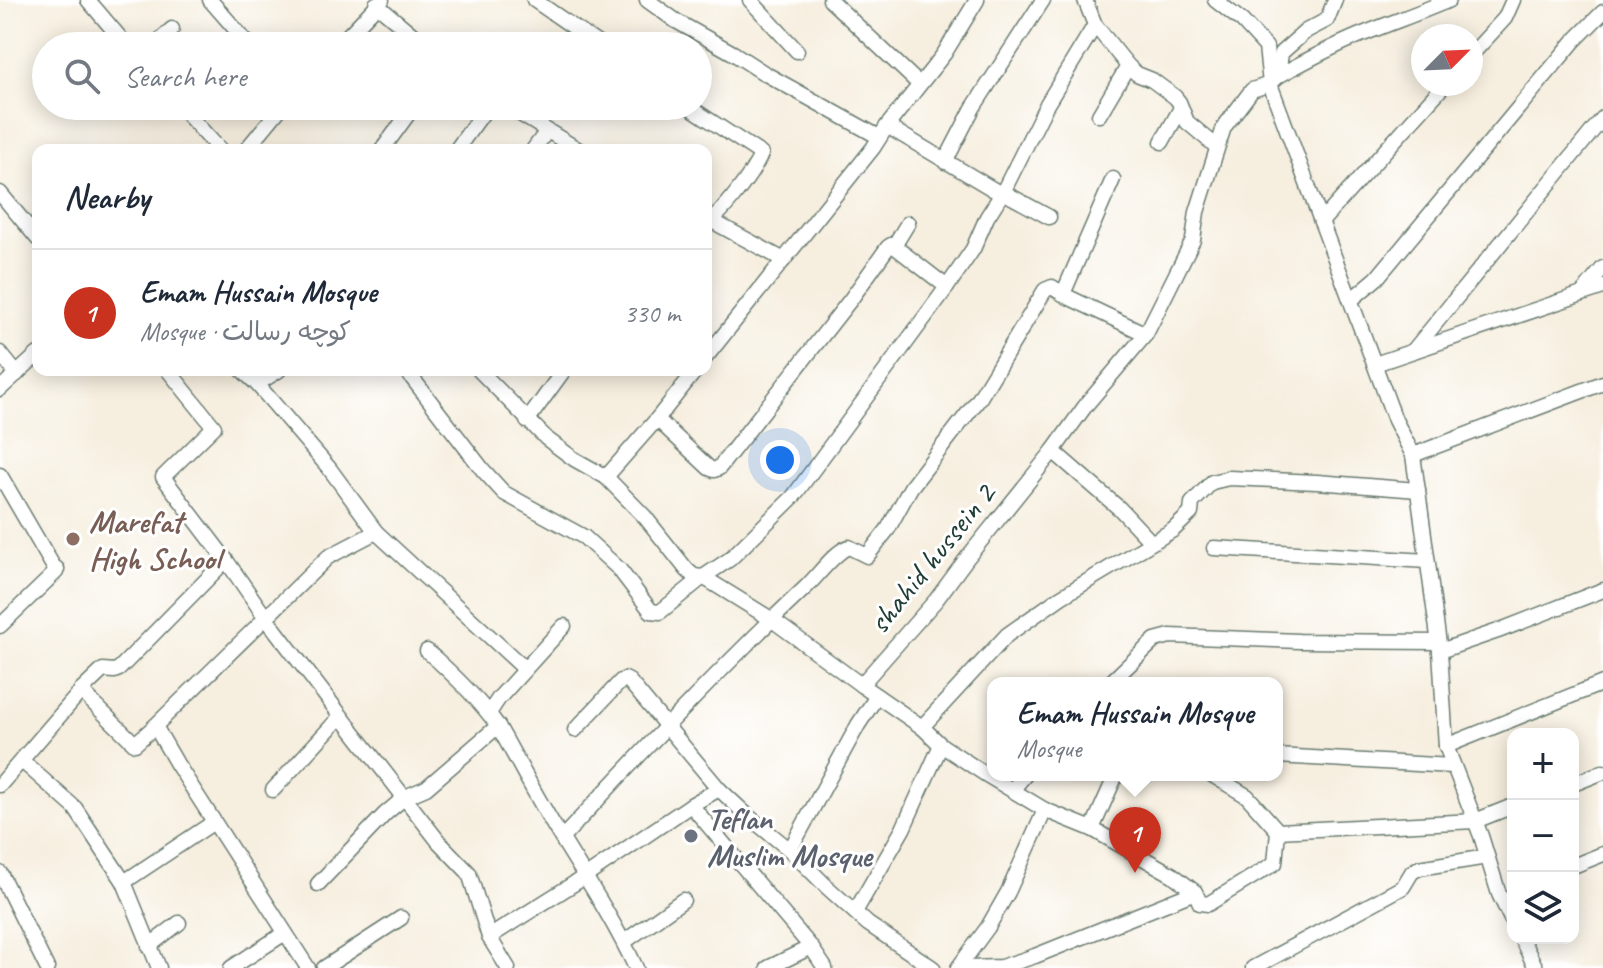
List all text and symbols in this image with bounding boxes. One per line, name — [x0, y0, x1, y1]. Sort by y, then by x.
north arrow — [1411, 24, 1483, 96]
search box — [32, 32, 712, 120]
icon: search — [60, 54, 104, 98]
text: Search here — [124, 57, 246, 95]
text: Nearby — [64, 175, 150, 218]
text: Emam Hussain Mosque — [140, 273, 377, 311]
text: 1 — [84, 297, 96, 330]
text: 330 m — [624, 297, 680, 330]
text: Mosque · کوچه رسالت — [140, 315, 351, 348]
your location — [760, 440, 800, 480]
street label: shahid hussein 2 — [858, 473, 1006, 642]
place label: Marefat High School — [89, 501, 227, 579]
marker: Marefat High School — [64, 530, 82, 548]
popup — [987, 677, 1283, 781]
text: Emam Hussain Mosque — [1017, 694, 1253, 732]
map controls — [1507, 728, 1579, 944]
button: + — [1507, 728, 1579, 800]
text: Mosque — [1017, 732, 1081, 765]
place label: Teflan Muslim Mosque — [707, 798, 874, 876]
button: − — [1507, 800, 1579, 872]
pin: 1 — [1109, 807, 1161, 873]
marker: Teflan Muslim Mosque — [682, 827, 700, 845]
button: layers — [1507, 872, 1579, 944]

